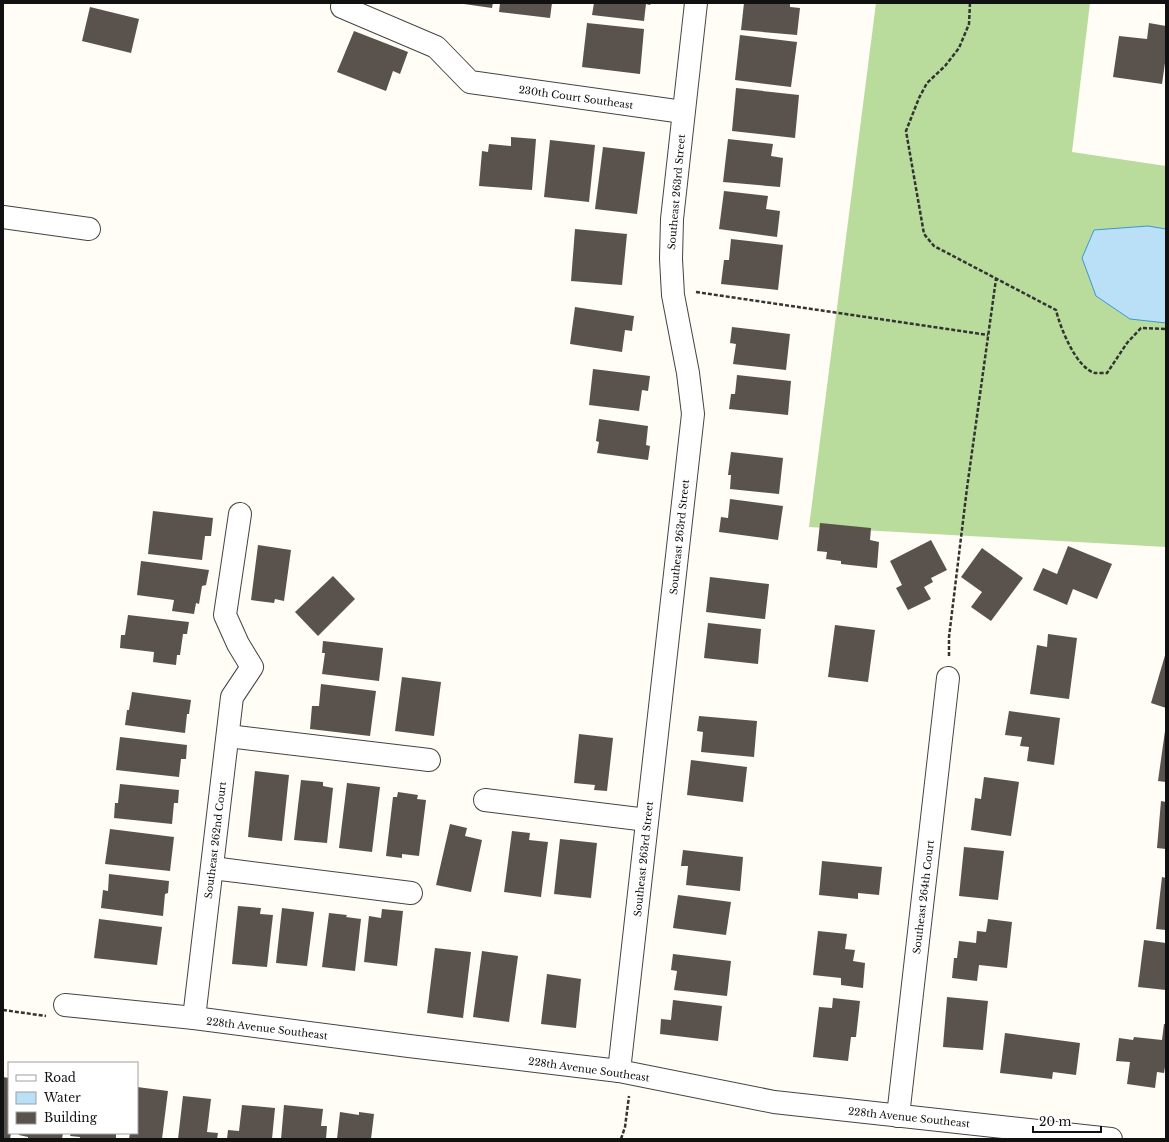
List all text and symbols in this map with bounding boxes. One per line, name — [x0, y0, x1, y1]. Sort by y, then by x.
street label: 230th Court Southeast — [518, 83, 634, 112]
street label: Southeast 263rd Street — [665, 134, 688, 250]
street label: Southeast 263rd Street — [667, 479, 692, 595]
street label: Southeast 262nd Court — [202, 781, 229, 899]
street label: Southeast 263rd Street — [631, 801, 656, 917]
street label: Southeast 264th Court — [910, 839, 937, 955]
street label: 228th Avenue Southeast — [205, 1015, 329, 1042]
street label: 228th Avenue Southeast — [527, 1055, 651, 1084]
legend — [8, 1062, 138, 1134]
text: Road — [44, 1070, 76, 1085]
text: Water — [43, 1090, 81, 1105]
street label: 228th Avenue Southeast — [847, 1105, 971, 1130]
scale bar — [1033, 1108, 1101, 1134]
text: Building — [44, 1110, 98, 1125]
text: 20 m — [1039, 1114, 1071, 1129]

